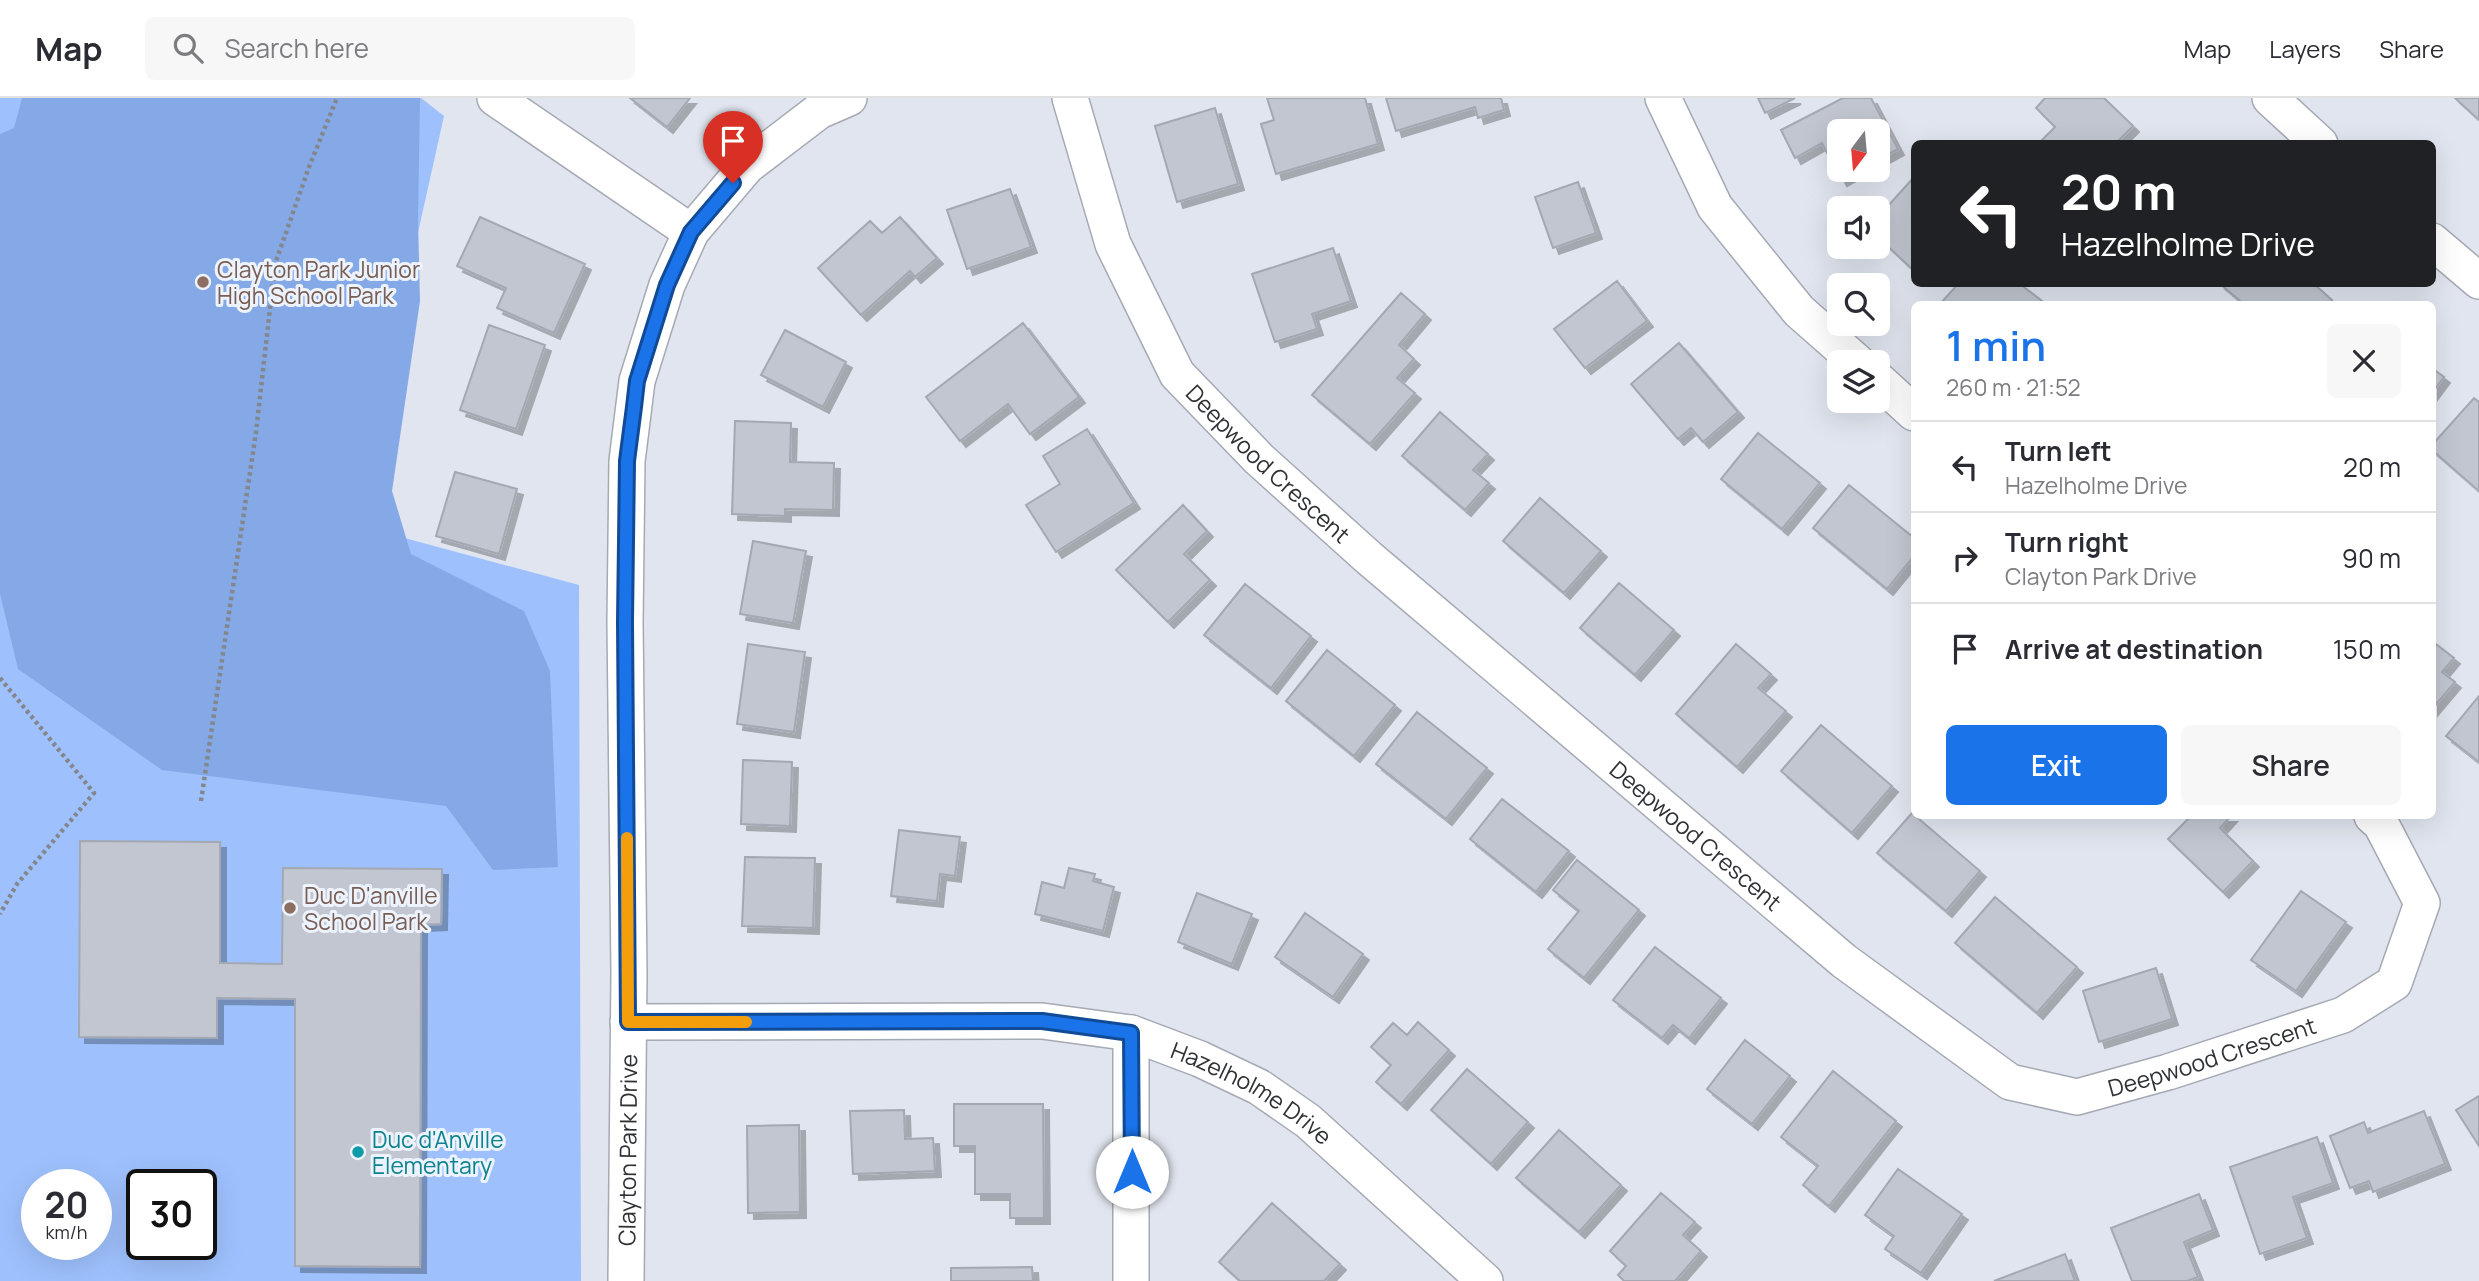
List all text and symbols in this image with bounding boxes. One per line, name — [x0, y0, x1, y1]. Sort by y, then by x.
search box — [145, 17, 635, 80]
text: Map — [35, 26, 103, 71]
icon: search — [169, 29, 207, 67]
text: Search here — [225, 30, 369, 66]
text: Map — [2184, 32, 2231, 65]
text: Layers — [2269, 32, 2341, 65]
text: Share — [2379, 32, 2444, 65]
pin — [703, 111, 763, 183]
north arrow — [1827, 119, 1890, 182]
map controls — [1827, 119, 1890, 413]
icon: arrive — [714, 122, 752, 160]
text: 20 m — [2061, 158, 2176, 225]
icon: left — [1946, 168, 2037, 259]
button: sound — [1827, 196, 1890, 259]
text: Hazelholme Drive — [2061, 222, 2315, 266]
place label: Clayton Park Junior High School Park — [217, 253, 420, 311]
button: search — [1827, 273, 1890, 336]
marker: Clayton Park Junior High School Park — [195, 274, 211, 290]
text: 1 min — [1946, 316, 2046, 374]
button: close — [2327, 324, 2401, 398]
button: layers — [1827, 350, 1890, 413]
text: 260 m · 21:52 — [1946, 371, 2081, 403]
street label: Deepwood Crescent — [1179, 377, 1357, 550]
text: Turn left — [2005, 433, 2112, 469]
icon: left — [1946, 448, 1984, 486]
text: 20 m — [2343, 449, 2401, 485]
text: Hazelholme Drive — [2005, 469, 2187, 501]
text: Turn right — [2005, 524, 2129, 560]
icon: right — [1946, 539, 1984, 577]
text: 90 m — [2342, 540, 2401, 576]
text: Clayton Park Drive — [2005, 560, 2197, 592]
icon: arrive — [1946, 630, 1984, 668]
text: Arrive at destination — [2005, 631, 2263, 667]
text: 150 m — [2333, 631, 2401, 667]
button: Exit — [1946, 725, 2167, 805]
button: Share — [2181, 725, 2401, 805]
street label: Deepwood Crescent — [1603, 753, 1789, 918]
place label: Duc D'anville School Park — [304, 879, 438, 937]
marker: Duc D'anville School Park — [282, 900, 298, 916]
street label: Deepwood Crescent — [2104, 1009, 2320, 1104]
street label: Hazelholme Drive — [1166, 1034, 1339, 1152]
street label: Clayton Park Drive — [610, 1054, 644, 1246]
place label: Duc d'Anville Elementary — [372, 1123, 504, 1181]
position arrow — [1095, 1135, 1169, 1209]
marker: Duc d'Anville Elementary — [350, 1144, 366, 1160]
speed limit sign: 30 — [126, 1169, 217, 1260]
text: 20 — [45, 1181, 88, 1229]
text: km/h — [46, 1220, 87, 1244]

